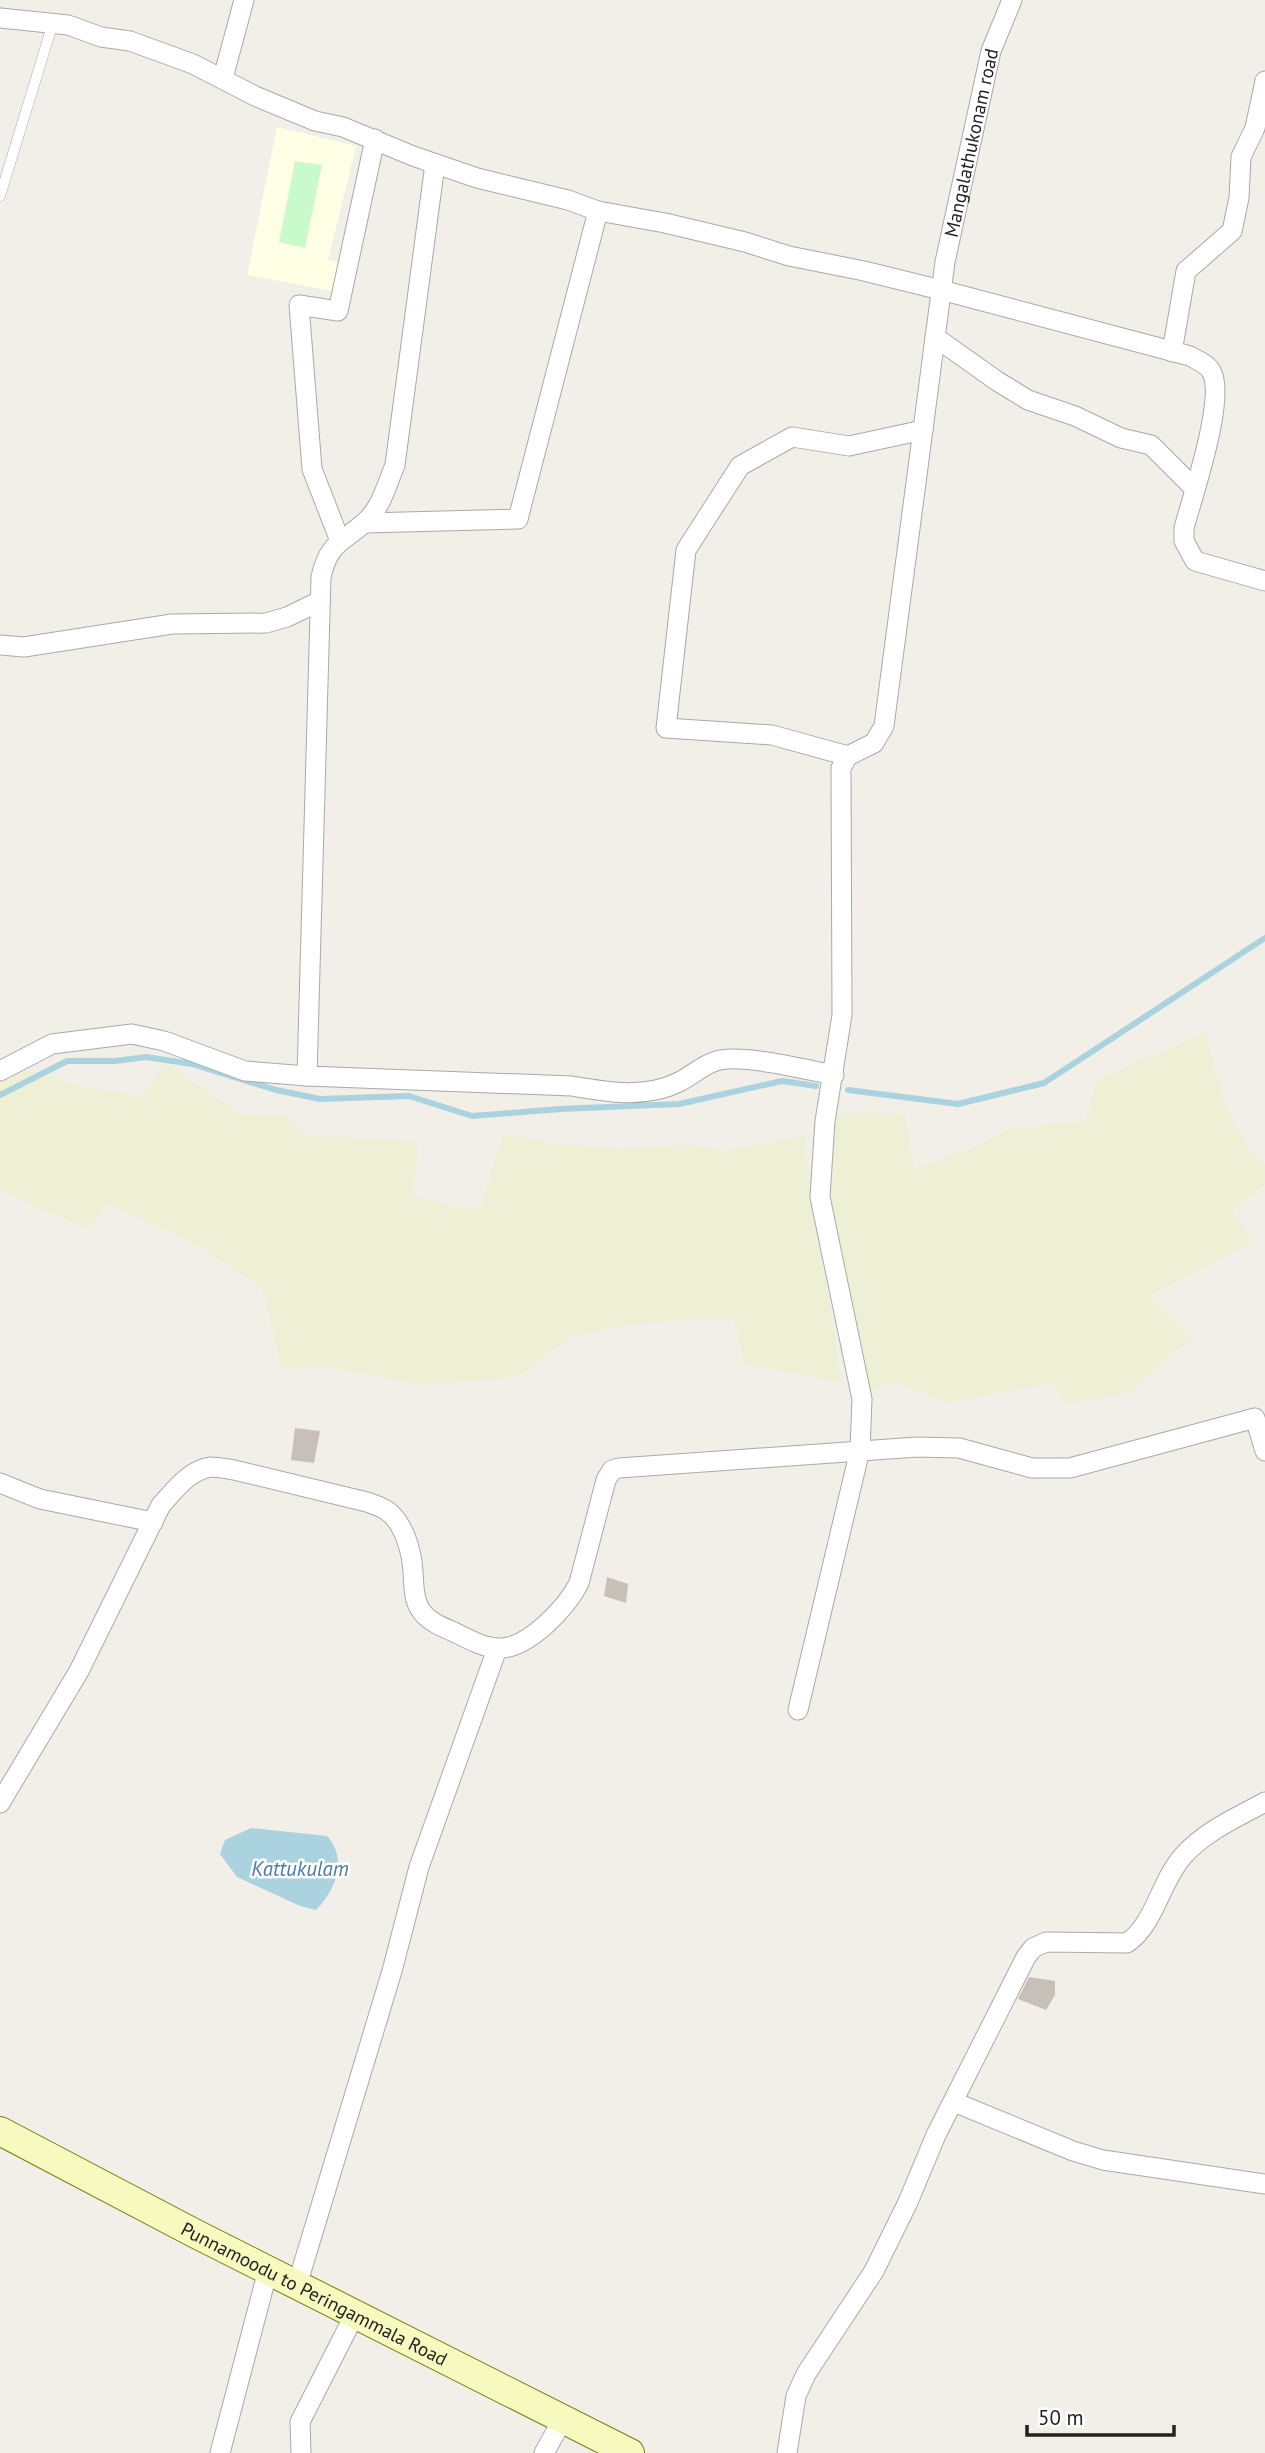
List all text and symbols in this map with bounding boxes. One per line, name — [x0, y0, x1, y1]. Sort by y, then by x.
street label: Mangalathukonam road — [939, 46, 1003, 239]
water label: Kattukulam — [251, 1855, 349, 1882]
street label: Punnamoodu to Peringammala Road — [177, 2216, 452, 2371]
scale bar — [1027, 2394, 1174, 2438]
text: 50 m — [1038, 2404, 1084, 2431]

